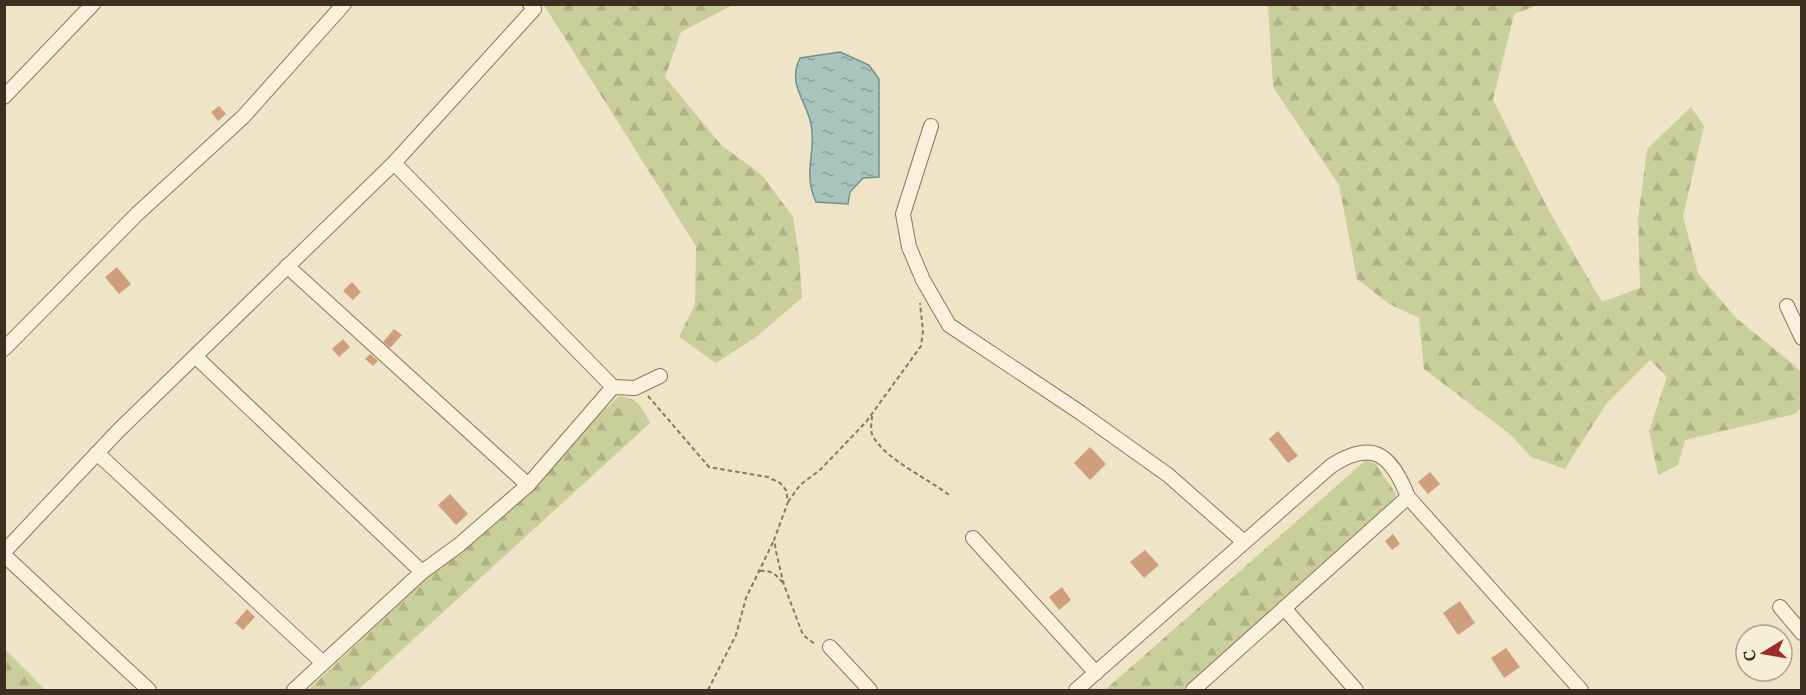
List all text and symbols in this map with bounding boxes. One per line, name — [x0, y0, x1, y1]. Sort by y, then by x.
north arrow — [1734, 623, 1794, 683]
text: С — [1738, 649, 1760, 663]

